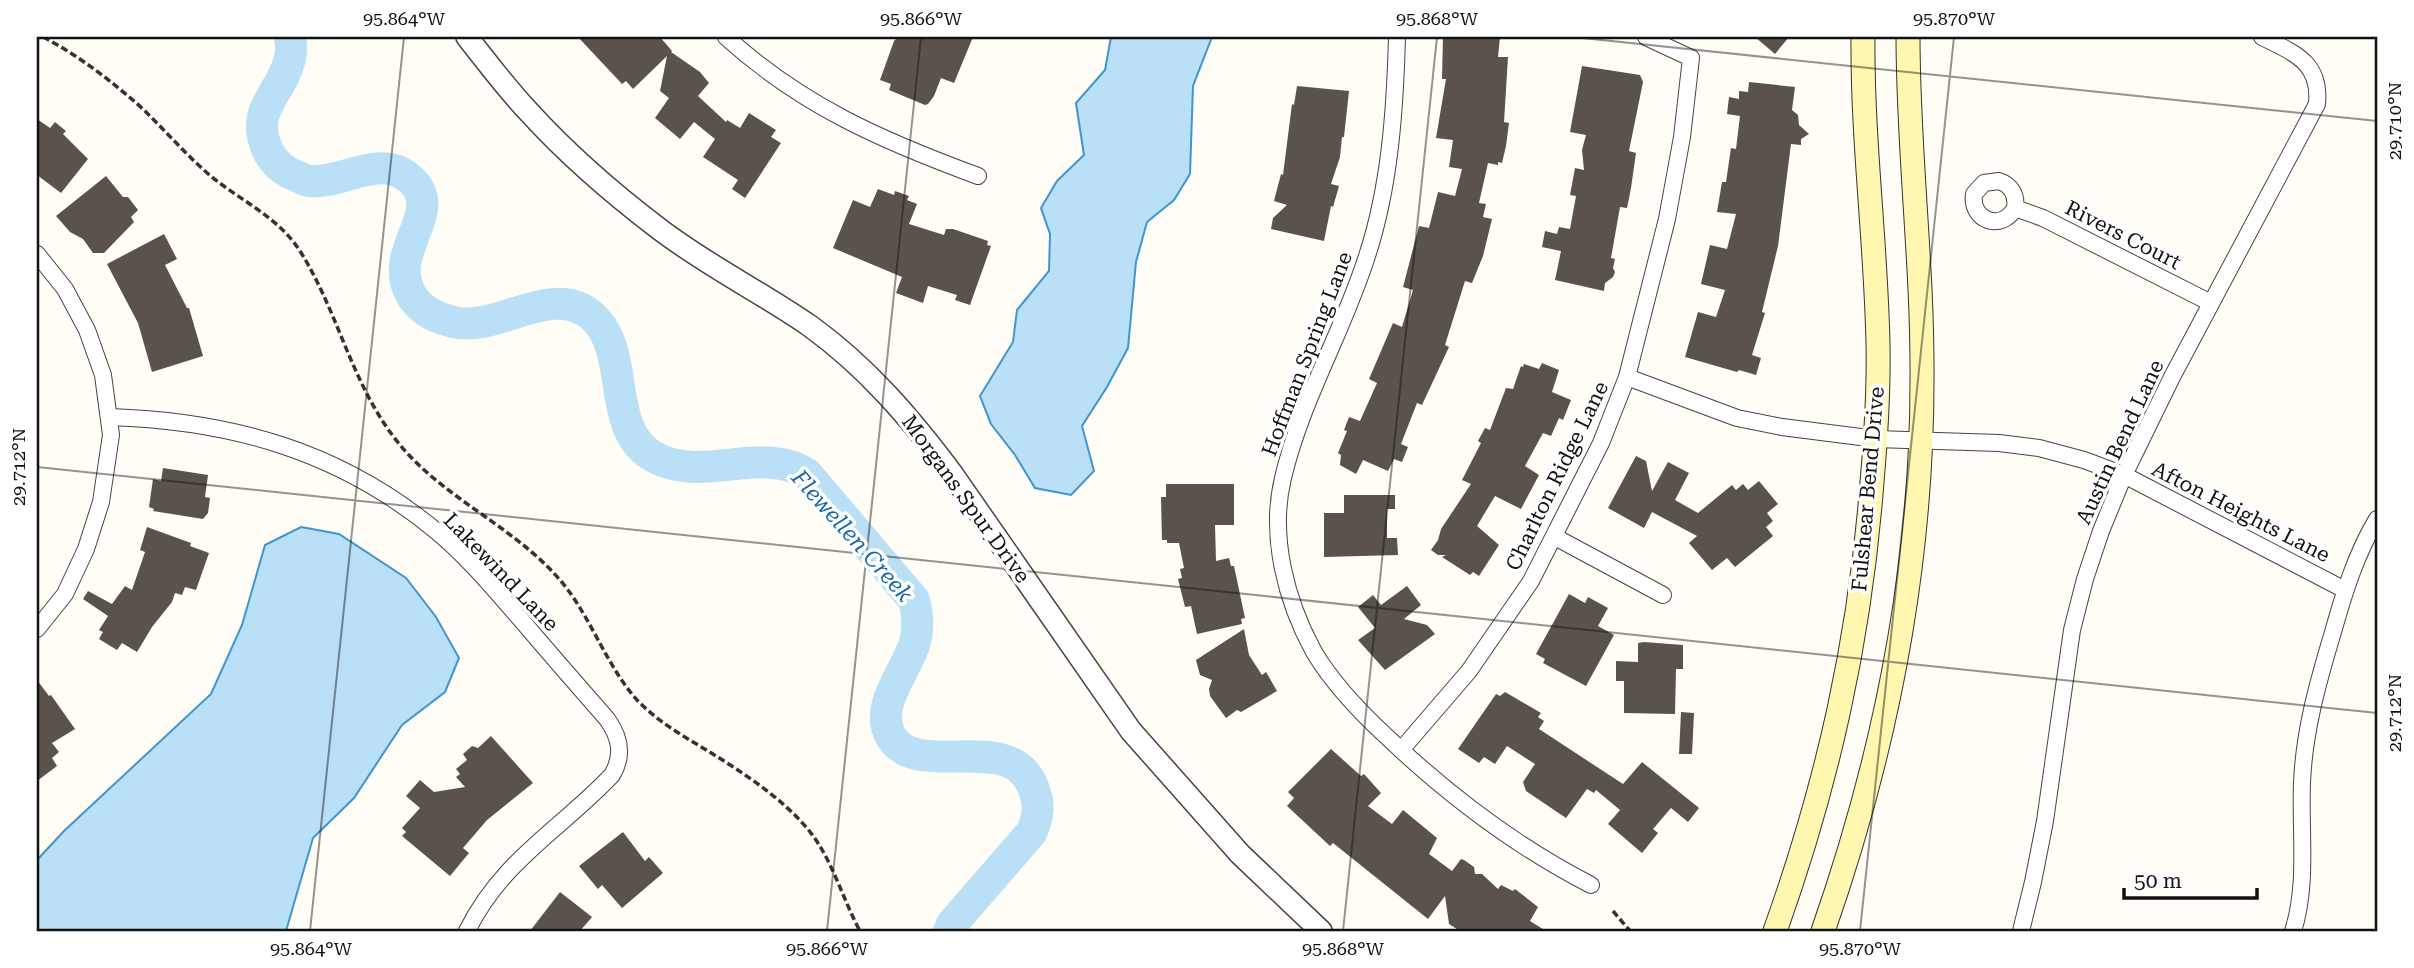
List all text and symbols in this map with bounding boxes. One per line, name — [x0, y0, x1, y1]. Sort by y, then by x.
text: 95.864°W — [363, 8, 446, 29]
text: 95.866°W — [880, 8, 963, 29]
text: 95.868°W — [1396, 8, 1479, 29]
text: 95.870°W — [1913, 8, 1996, 29]
text: 29.710°N — [2384, 82, 2405, 160]
street label: Rivers Court — [2061, 196, 2185, 274]
street label: Hoffman Spring Lane — [1257, 248, 1357, 460]
street label: Austin Bend Lane — [2071, 356, 2169, 528]
street label: Charlton Ridge Lane — [1501, 378, 1613, 574]
street label: Fulshear Bend Drive — [1847, 386, 1889, 592]
street label: Morgans Spur Drive — [897, 410, 1035, 588]
text: 29.712°N — [8, 428, 29, 506]
street label: Afton Heights Lane — [2148, 457, 2334, 567]
water label: Flewellen Creek — [785, 464, 919, 608]
street label: Lakewind Lane — [439, 508, 563, 636]
text: 29.712°N — [2384, 674, 2405, 752]
scale bar — [2124, 856, 2256, 900]
text: 50 m — [2134, 869, 2182, 893]
text: 95.864°W — [270, 938, 353, 959]
text: 95.866°W — [786, 938, 869, 959]
text: 95.868°W — [1302, 938, 1385, 959]
text: 95.870°W — [1819, 938, 1902, 959]

